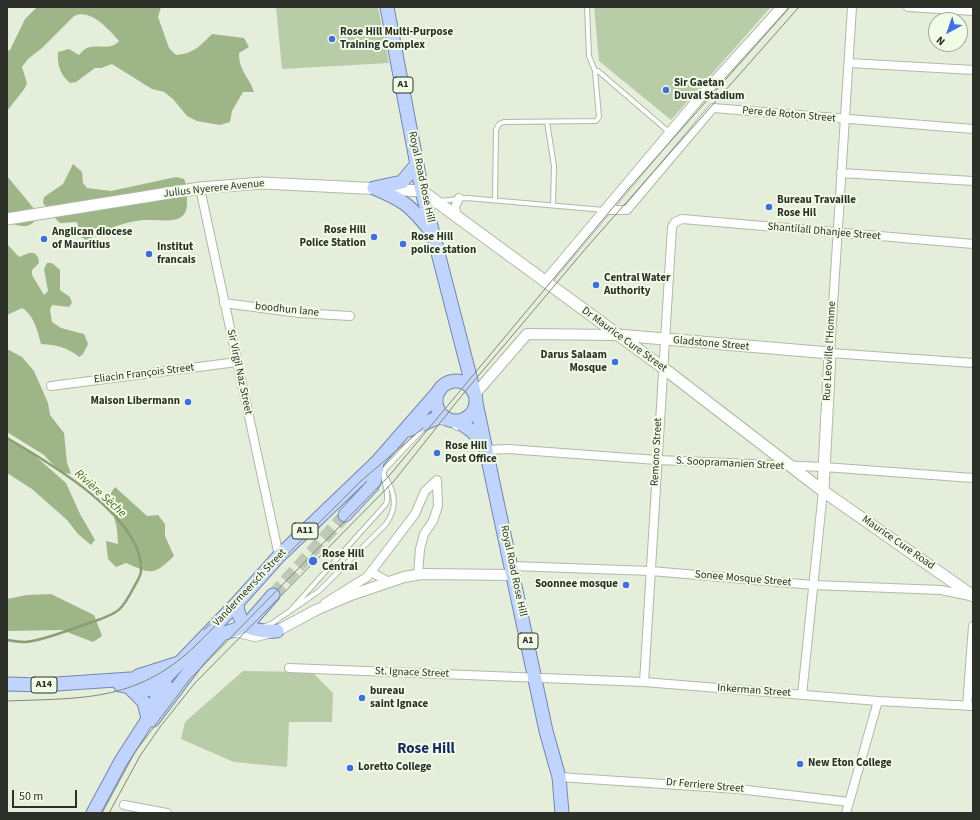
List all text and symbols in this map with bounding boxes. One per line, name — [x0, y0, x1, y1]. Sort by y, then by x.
north arrow — [928, 12, 968, 52]
place label: Rose Hill Multi-Purpose Training Complex — [340, 26, 453, 52]
text: N — [933, 33, 948, 49]
marker: Rose Hill Multi-Purpose Training Complex — [327, 34, 337, 44]
road number: A1 — [393, 77, 413, 93]
place label: Sir Gaetan Duval Stadium — [674, 77, 745, 103]
marker: Sir Gaetan Duval Stadium — [661, 85, 671, 95]
street label: Pere de Roton Street — [742, 104, 836, 126]
street label: Royal Road Rose Hill — [405, 130, 437, 224]
street label: Julius Nyerere Avenue — [163, 177, 265, 201]
place label: Bureau Travaille Rose Hil — [777, 194, 856, 220]
marker: Bureau Travaille Rose Hil — [764, 202, 774, 212]
street label: Shantilall Dhanjee Street — [767, 220, 881, 244]
place label: Rose Hill Police Station — [300, 224, 366, 250]
place label: Anglican diocese of Mauritius — [52, 226, 133, 252]
place label: Rose Hill police station — [411, 231, 476, 257]
marker: Rose Hill Police Station — [369, 232, 379, 242]
marker: Anglican diocese of Mauritius — [39, 234, 49, 244]
marker: Rose Hill police station — [398, 239, 408, 249]
place label: Institut francais — [157, 241, 196, 267]
marker: Institut francais — [144, 249, 154, 259]
place label: Central Water Authority — [604, 272, 670, 298]
marker: Central Water Authority — [591, 280, 601, 290]
street label: boodhun lane — [254, 300, 320, 320]
street label: Rue Leoville l'Homme — [821, 301, 839, 401]
street label: Dr Maurice Cure Street — [579, 305, 669, 375]
street label: Sir Virgil Naz Street — [223, 328, 255, 416]
street label: Gladstone Street — [672, 334, 750, 354]
place label: Darus Salaam Mosque — [540, 349, 607, 375]
marker: Darus Salaam Mosque — [610, 357, 620, 367]
street label: Eliacin François Street — [93, 361, 195, 387]
place label: Maison Libermann — [90, 395, 180, 409]
marker: Maison Libermann — [183, 397, 193, 407]
street label: Remono Street — [649, 417, 665, 487]
place label: Rose Hill Post Office — [445, 440, 497, 466]
marker: Rose Hill Post Office — [432, 448, 442, 458]
street label: S. Soopramanien Street — [676, 455, 784, 473]
water label: Rivière Sèche — [71, 467, 129, 521]
street label: Maurice Cure Road — [859, 513, 937, 573]
road number: A11 — [292, 523, 318, 539]
street label: Royal Road Rose Hill — [497, 524, 529, 618]
street label: Vandermeersch Street — [211, 546, 289, 630]
place label: Rose Hill Central — [322, 548, 364, 574]
marker: Rose Hill Central — [307, 555, 319, 567]
street label: Sonee Mosque Street — [694, 568, 792, 590]
place label: Soonnee mosque — [535, 578, 618, 592]
marker: Soonnee mosque — [621, 580, 631, 590]
road number: A1 — [518, 633, 538, 649]
street label: St. Ignace Street — [375, 665, 449, 681]
road number: A14 — [31, 677, 57, 693]
street label: Inkerman Street — [717, 682, 791, 700]
place label: bureau saint Ignace — [370, 685, 428, 711]
marker: bureau saint Ignace — [357, 693, 367, 703]
district label: Rose Hill — [397, 741, 455, 759]
place label: New Eton College — [808, 757, 892, 771]
marker: New Eton College — [795, 759, 805, 769]
place label: Loretto College — [358, 761, 432, 775]
marker: Loretto College — [345, 763, 355, 773]
street label: Dr Ferriere Street — [665, 776, 745, 796]
scale bar — [14, 782, 79, 808]
text: 50 m — [19, 788, 43, 805]

